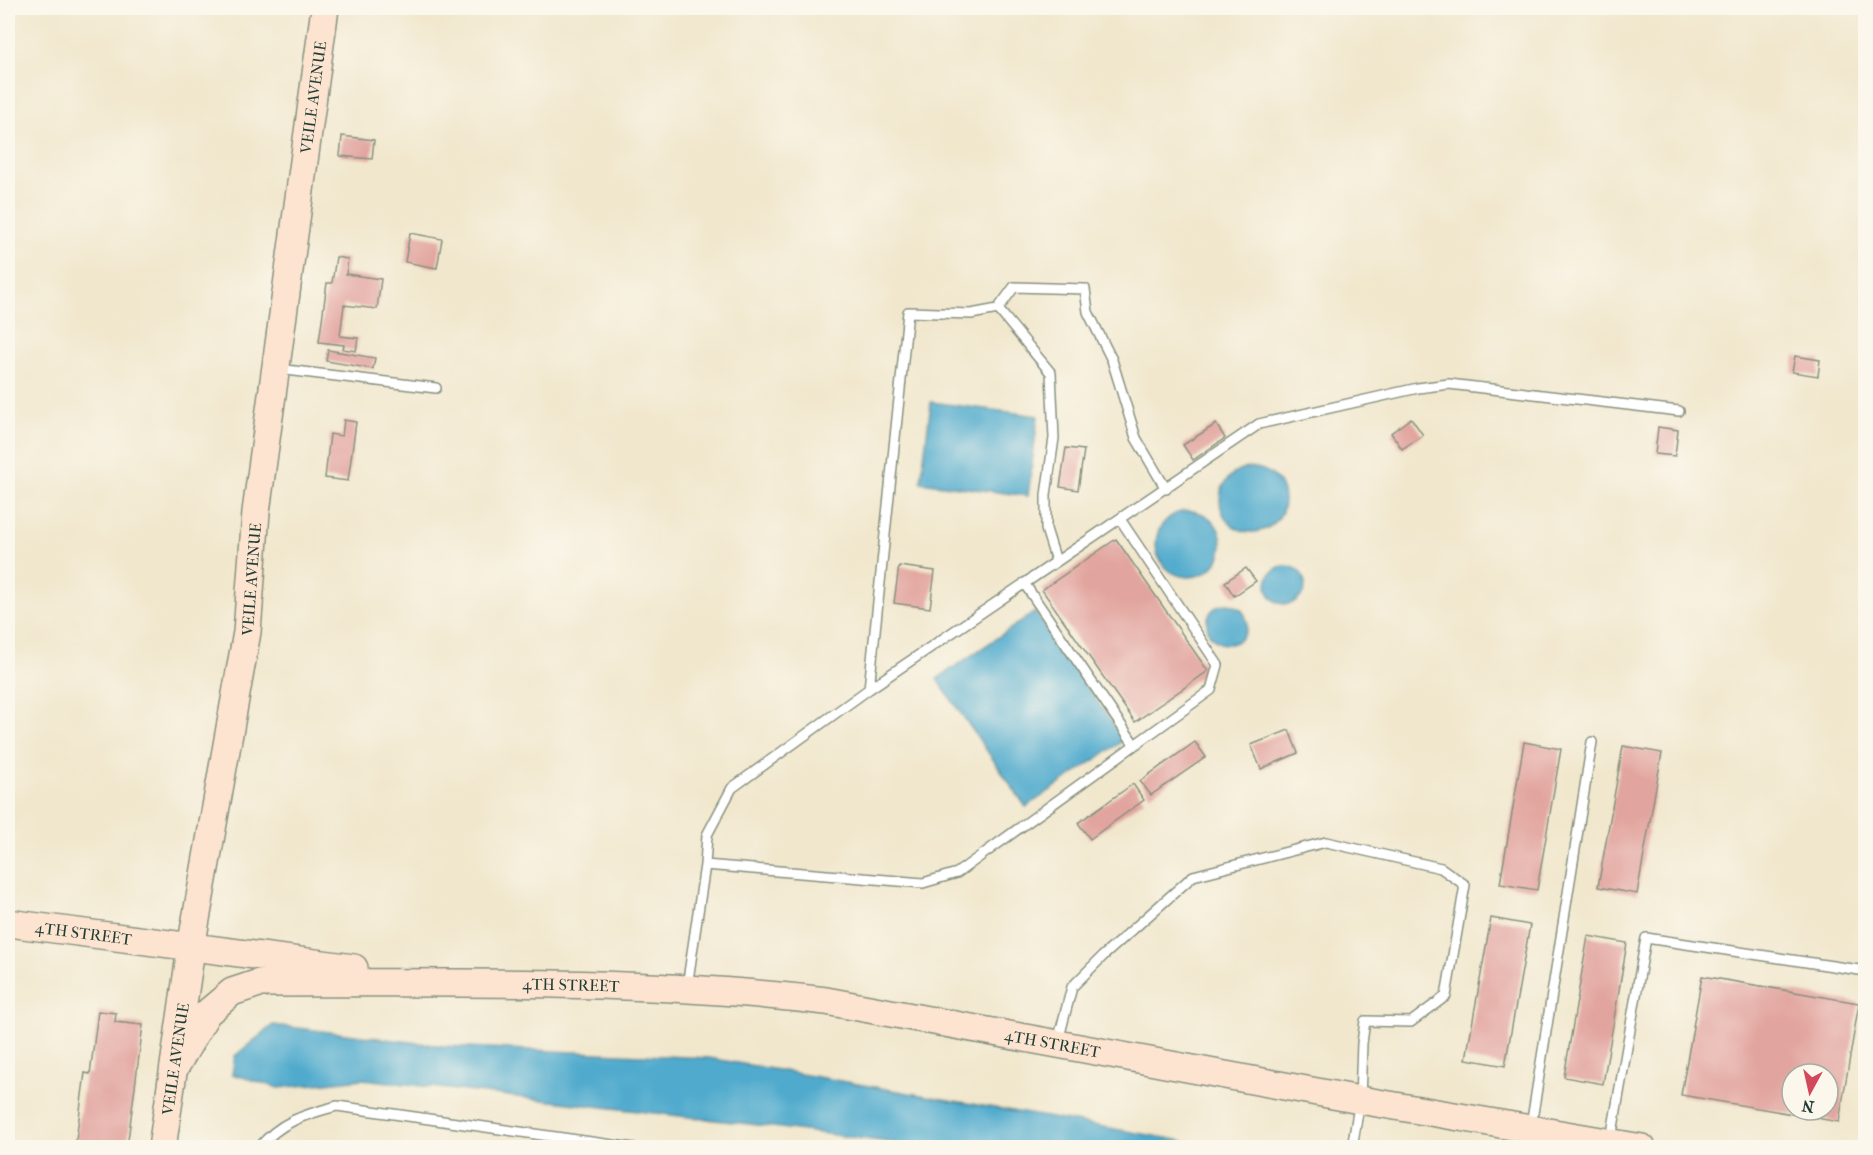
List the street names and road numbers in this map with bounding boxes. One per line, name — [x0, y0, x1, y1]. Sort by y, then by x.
street label: VEILE AVENUE — [296, 40, 330, 156]
street label: VEILE AVENUE — [237, 522, 265, 637]
street label: 4TH STREET — [34, 917, 133, 949]
street label: 4TH STREET — [522, 974, 620, 995]
street label: VEILE AVENUE — [157, 1001, 193, 1117]
street label: 4TH STREET — [1003, 1025, 1102, 1061]

